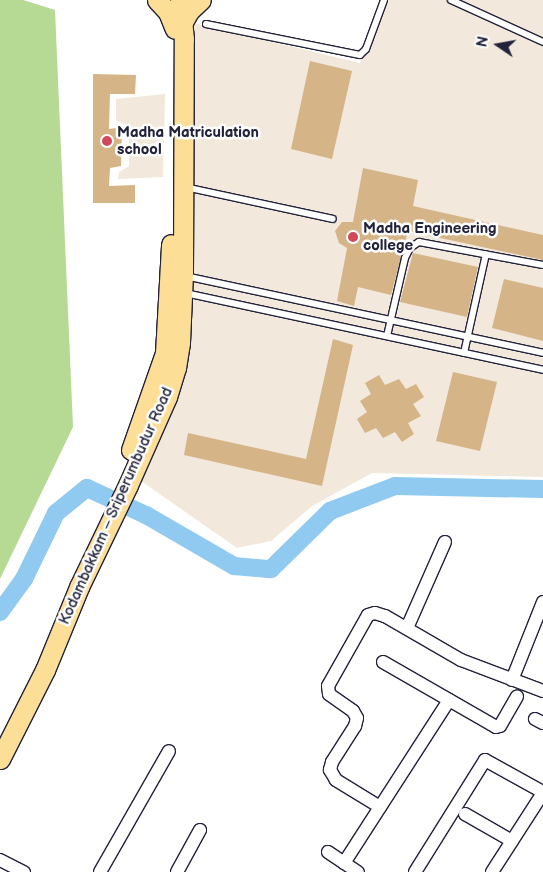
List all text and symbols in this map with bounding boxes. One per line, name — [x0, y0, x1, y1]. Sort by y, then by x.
north arrow — [473, 20, 523, 70]
text: N — [473, 35, 492, 49]
place label: Madha Matriculation school — [117, 123, 259, 158]
marker: Madha Matriculation school — [101, 135, 113, 147]
place label: Madha Engineering college — [363, 219, 497, 254]
marker: Madha Engineering college — [347, 231, 359, 243]
street label: Kodambakkam – Sriperumbudur Road — [55, 384, 177, 628]

